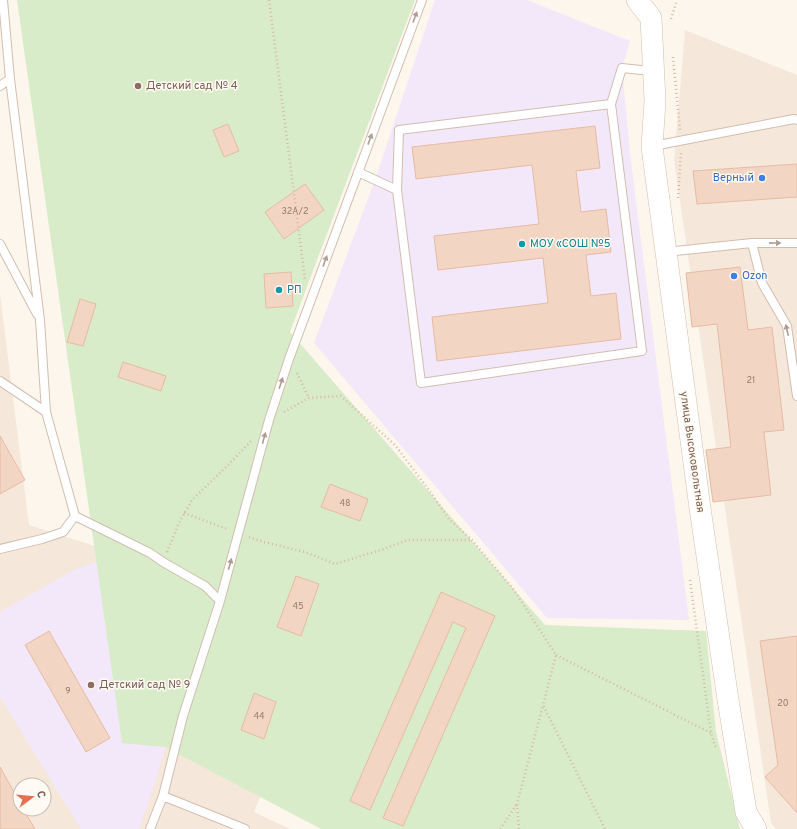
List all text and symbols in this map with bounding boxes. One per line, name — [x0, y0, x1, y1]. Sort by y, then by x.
one-way arrow — [413, 11, 419, 23]
place label: Детский сад № 4 — [146, 79, 238, 93]
marker: Детский сад № 4 — [133, 81, 143, 91]
one-way arrow — [368, 133, 374, 145]
place label: Верный — [713, 171, 754, 185]
marker: Верный — [757, 173, 767, 183]
house number: 32А/2 — [282, 206, 308, 217]
place label: МОУ «СОШ №5 — [530, 237, 611, 251]
marker: МОУ «СОШ №5 — [517, 239, 527, 249]
one-way arrow — [769, 240, 782, 246]
one-way arrow — [323, 254, 329, 266]
place label: Ozon — [742, 269, 768, 283]
marker: Ozon — [729, 271, 739, 281]
place label: РП — [287, 283, 302, 297]
marker: РП — [274, 285, 284, 295]
one-way arrow — [783, 324, 789, 336]
house number: 21 — [747, 375, 755, 386]
one-way arrow — [278, 377, 284, 389]
street label: улица Высоковольтная — [677, 390, 707, 514]
one-way arrow — [262, 432, 268, 444]
house number: 48 — [339, 498, 351, 509]
one-way arrow — [228, 557, 234, 570]
house number: 45 — [292, 601, 304, 612]
place label: Детский сад № 9 — [99, 678, 190, 692]
marker: Детский сад № 9 — [86, 680, 96, 690]
house number: 9 — [65, 686, 71, 697]
house number: 20 — [777, 698, 789, 709]
house number: 44 — [253, 711, 265, 722]
north arrow — [12, 777, 52, 817]
text: С — [33, 789, 48, 800]

